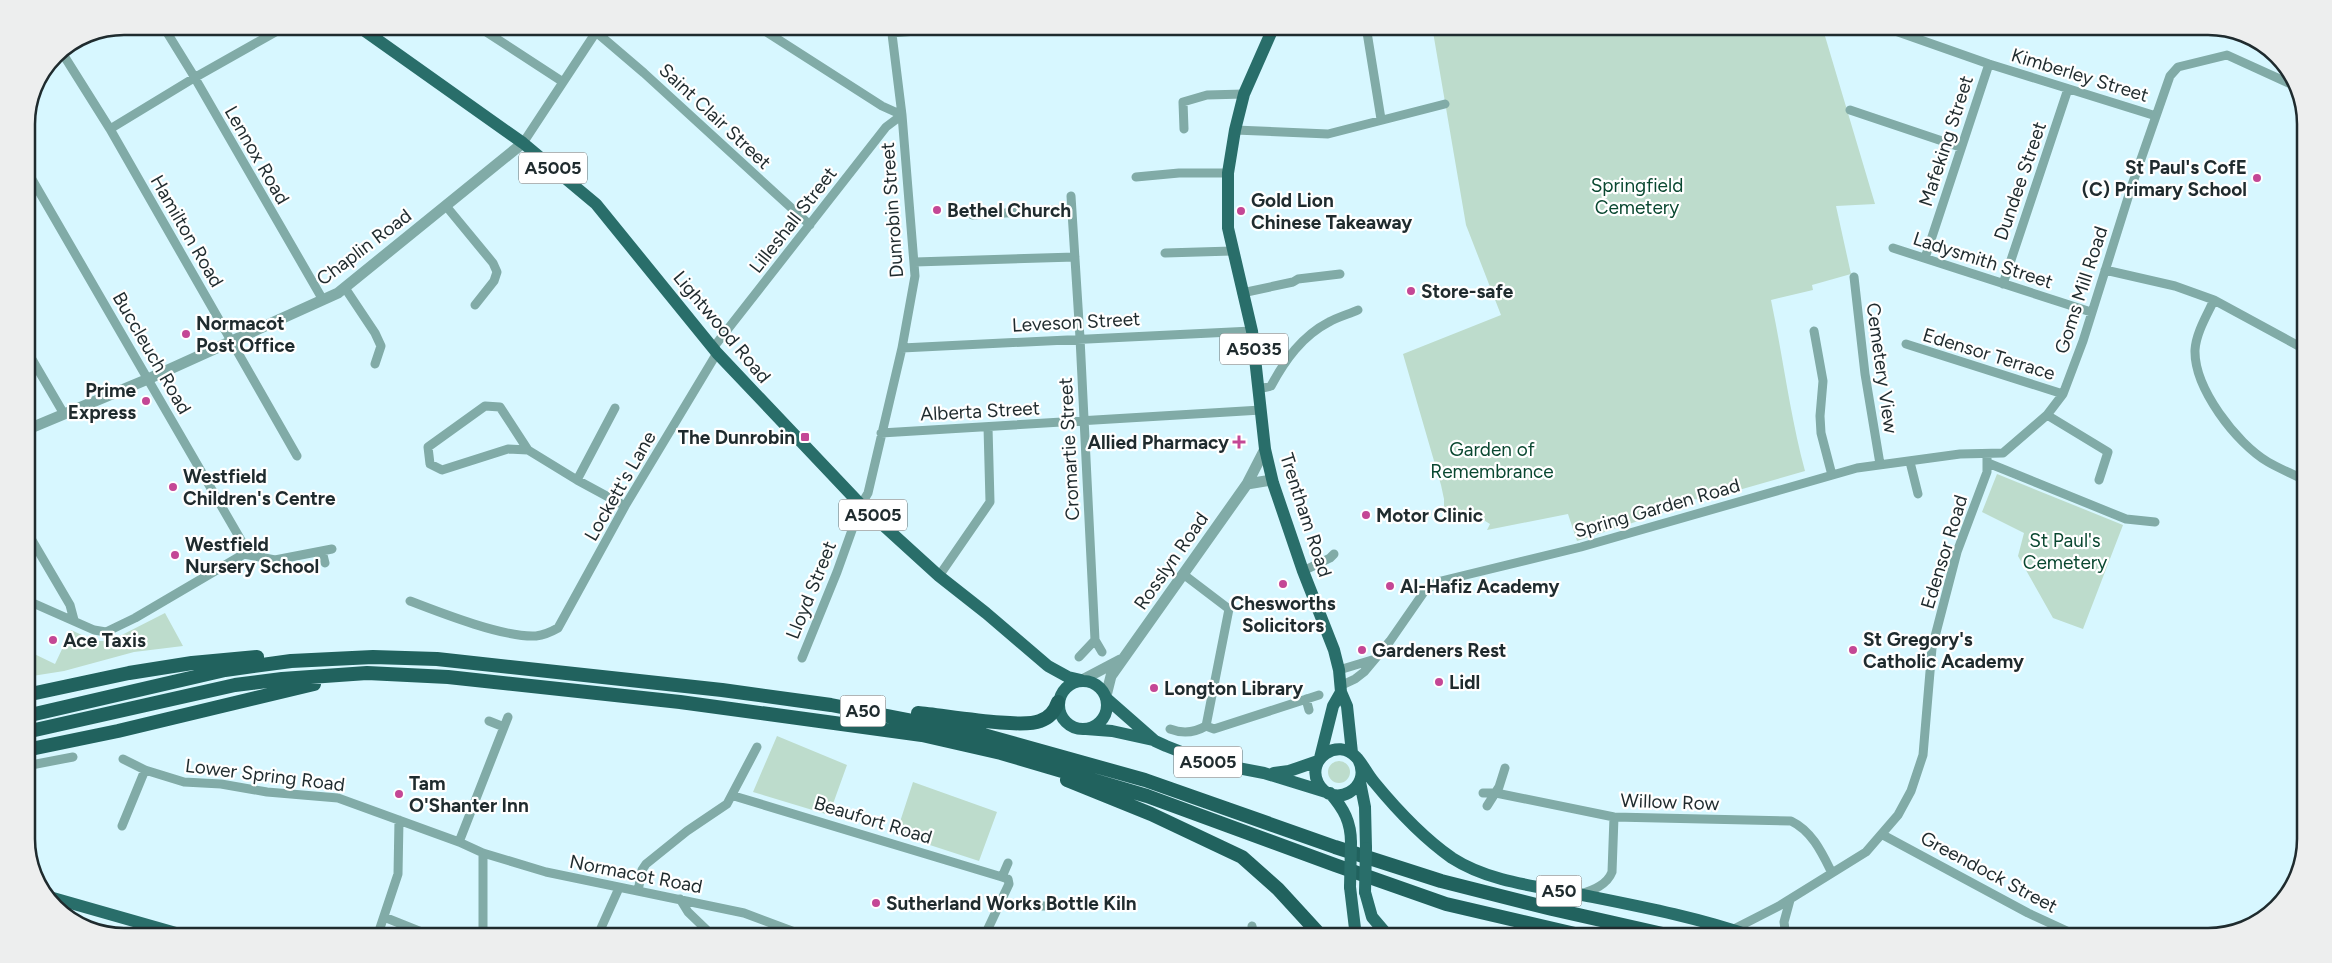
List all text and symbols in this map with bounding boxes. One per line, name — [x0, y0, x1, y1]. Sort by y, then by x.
street label: Kimberley Street — [2009, 43, 2151, 107]
street label: Saint Clair Street — [654, 58, 776, 174]
street label: Mafeking Street — [1914, 73, 1978, 209]
street label: Lennox Road — [220, 102, 294, 208]
street label: Dundee Street — [1989, 119, 2051, 243]
street label: Dunrobin Street — [876, 141, 908, 279]
road number: A5005 — [519, 152, 587, 184]
place label: St Paul's CofE (C) Primary School — [2082, 156, 2247, 201]
street label: Lilleshall Street — [744, 162, 842, 278]
street label: Hamilton Road — [146, 171, 228, 291]
marker: St Paul's CofE (C) Primary School — [2251, 172, 2263, 184]
park label: Springfield Cemetery — [1591, 174, 1683, 219]
place label: Gold Lion Chinese Takeaway — [1251, 189, 1412, 234]
place label: Bethel Church — [947, 199, 1071, 222]
street label: Chaplin Road — [312, 204, 416, 290]
marker: Bethel Church — [931, 204, 943, 216]
marker: Gold Lion Chinese Takeaway — [1235, 205, 1247, 217]
street label: Goms Mill Road — [2050, 223, 2112, 357]
street label: Ladysmith Street — [1910, 227, 2056, 293]
street label: Lightwood Road — [668, 266, 776, 388]
place label: Store-safe — [1421, 280, 1514, 303]
marker: Store-safe — [1405, 285, 1417, 297]
street label: Buccleuch Road — [108, 288, 196, 418]
street label: Cemetery View — [1861, 301, 1903, 435]
street label: Leveson Street — [1011, 307, 1141, 337]
place label: Normacot Post Office — [196, 312, 296, 357]
street label: Edensor Terrace — [1920, 323, 2058, 385]
marker: Normacot Post Office — [180, 328, 192, 340]
road number: A5035 — [1220, 334, 1288, 364]
street label: Cromartie Street — [1054, 377, 1084, 521]
place label: Prime Express — [68, 379, 136, 424]
marker: Prime Express — [140, 395, 152, 407]
street label: Alberta Street — [920, 396, 1040, 426]
place label: The Dunrobin — [678, 426, 795, 449]
street label: Lockett's Lane — [579, 427, 661, 545]
marker: The Dunrobin — [799, 431, 811, 443]
place label: Allied Pharmacy — [1088, 431, 1229, 454]
marker: Allied Pharmacy — [1233, 436, 1245, 448]
park label: Garden of Remembrance — [1430, 438, 1554, 483]
street label: Trentham Road — [1275, 450, 1337, 580]
place label: Westfield Children's Centre — [183, 465, 336, 510]
street label: Spring Garden Road — [1572, 473, 1742, 543]
marker: Westfield Children's Centre — [167, 481, 179, 493]
street label: Edensor Road — [1916, 492, 1972, 612]
road number: A5005 — [839, 500, 907, 530]
place label: Motor Clinic — [1376, 504, 1483, 527]
street label: Rosslyn Road — [1129, 508, 1213, 614]
marker: Motor Clinic — [1360, 509, 1372, 521]
park label: St Paul's Cemetery — [2023, 529, 2107, 574]
place label: Westfield Nursery School — [185, 533, 319, 578]
street label: Lloyd Street — [781, 538, 841, 642]
marker: Westfield Nursery School — [169, 549, 181, 561]
place label: Al-Hafiz Academy — [1400, 575, 1559, 598]
marker: Chesworths Solicitors — [1277, 578, 1289, 590]
marker: Al-Hafiz Academy — [1384, 580, 1396, 592]
place label: Chesworths Solicitors — [1230, 592, 1336, 637]
place label: St Gregory's Catholic Academy — [1863, 628, 2024, 673]
place label: Ace Taxis — [63, 629, 146, 652]
marker: Ace Taxis — [47, 634, 59, 646]
place label: Gardeners Rest — [1372, 639, 1507, 662]
marker: Gardeners Rest — [1356, 644, 1368, 656]
marker: St Gregory's Catholic Academy — [1847, 644, 1859, 656]
place label: Lidl — [1449, 671, 1480, 694]
marker: Lidl — [1433, 676, 1445, 688]
place label: Longton Library — [1164, 677, 1303, 700]
marker: Longton Library — [1148, 682, 1160, 694]
road number: A50 — [840, 696, 886, 726]
road number: A5005 — [1174, 746, 1242, 778]
street label: Lower Spring Road — [184, 754, 346, 796]
place label: Tam O'Shanter Inn — [409, 772, 529, 817]
marker: Tam O'Shanter Inn — [393, 788, 405, 800]
street label: Willow Row — [1620, 789, 1720, 815]
street label: Beaufort Road — [811, 791, 935, 849]
street label: Greendock Street — [1917, 826, 2061, 918]
street label: Normacot Road — [568, 850, 704, 898]
road number: A50 — [1536, 876, 1582, 906]
place label: Sutherland Works Bottle Kiln — [886, 892, 1136, 915]
marker: Sutherland Works Bottle Kiln — [870, 897, 882, 909]

